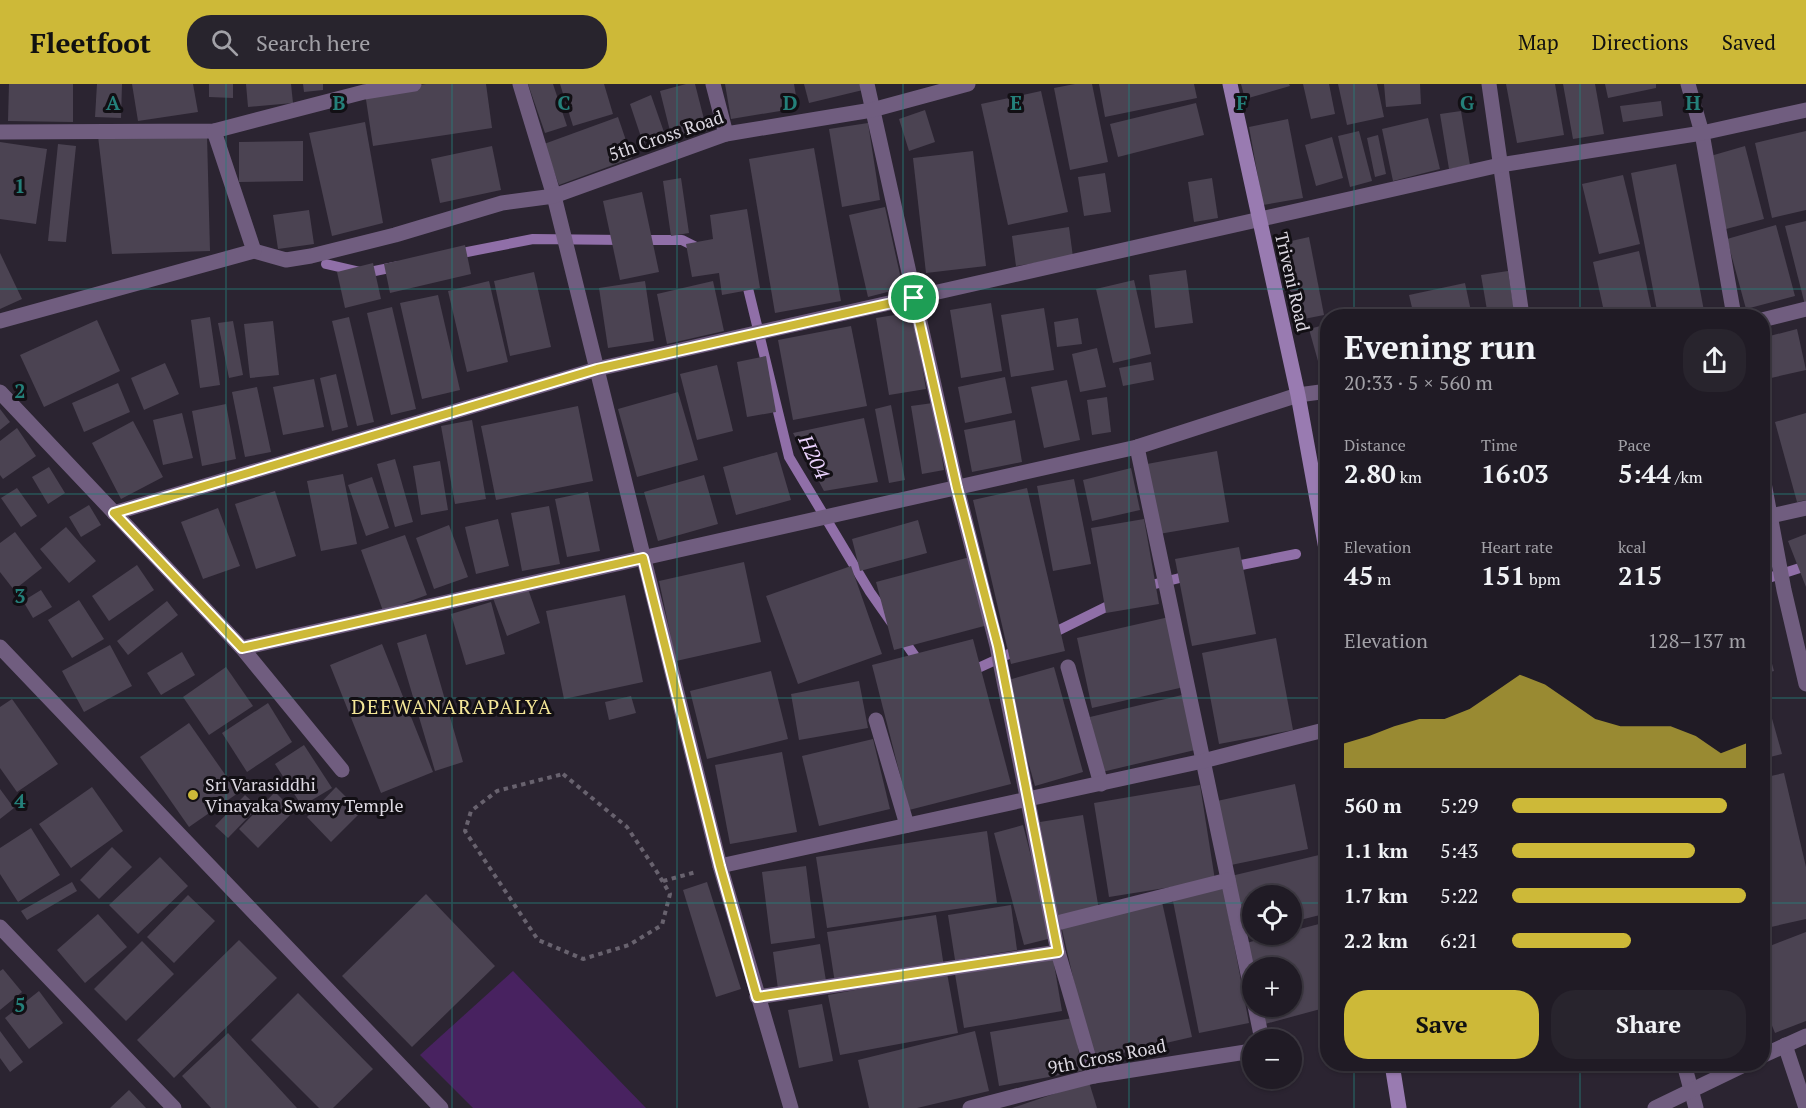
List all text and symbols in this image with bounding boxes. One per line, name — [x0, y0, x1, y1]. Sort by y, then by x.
search box — [187, 15, 607, 69]
text: Fleetfoot — [30, 24, 151, 61]
icon: search — [208, 26, 241, 59]
text: Search here — [256, 28, 370, 57]
text: Map — [1518, 28, 1559, 56]
text: Directions — [1592, 28, 1689, 56]
text: Saved — [1722, 28, 1776, 56]
text: A — [106, 89, 121, 116]
text: B — [333, 89, 346, 116]
text: C — [557, 89, 571, 116]
text: D — [783, 89, 797, 116]
text: E — [1010, 89, 1022, 116]
text: F — [1236, 89, 1248, 116]
text: G — [1460, 89, 1474, 116]
text: H — [1685, 89, 1701, 116]
street label: 5th Cross Road — [605, 104, 726, 166]
text: 1 — [14, 172, 26, 199]
street label: Triveni Road — [1270, 230, 1316, 334]
pin — [888, 272, 939, 323]
icon: arrive — [897, 281, 930, 314]
text: Evening run — [1344, 325, 1536, 368]
button: share — [1683, 329, 1746, 392]
text: 20:33 · 5 × 560 m — [1344, 369, 1493, 396]
text: 2 — [14, 377, 26, 404]
water label: H204 — [792, 429, 837, 484]
text: Distance — [1344, 434, 1406, 456]
text: Time — [1481, 434, 1518, 456]
text: Pace — [1618, 434, 1651, 456]
text: 2.80 — [1344, 456, 1396, 490]
text: 16:03 — [1481, 456, 1549, 490]
text: 5:44 — [1618, 456, 1671, 490]
text: km — [1396, 466, 1422, 488]
text: /km — [1671, 466, 1702, 488]
text: Elevation — [1344, 536, 1411, 558]
text: Heart rate — [1481, 536, 1553, 558]
text: kcal — [1618, 536, 1646, 558]
text: 45 — [1344, 558, 1373, 592]
text: 151 — [1481, 558, 1525, 592]
text: 215 — [1618, 558, 1662, 592]
text: m — [1373, 568, 1391, 590]
text: bpm — [1525, 568, 1561, 590]
text: 3 — [14, 582, 26, 609]
text: Elevation — [1344, 627, 1428, 654]
text: 128–137 m — [1647, 627, 1746, 654]
district label: DEEWANARAPALYA — [351, 693, 553, 720]
place label: Sri Varasiddhi Vinayaka Swamy Temple — [205, 772, 404, 817]
text: 4 — [14, 787, 26, 814]
marker: Sri Varasiddhi Vinayaka Swamy Temple — [186, 788, 200, 802]
text: 560 m — [1344, 792, 1402, 819]
text: 5:29 — [1440, 792, 1479, 819]
text: 1.1 km — [1344, 837, 1408, 864]
text: 5:43 — [1440, 837, 1479, 864]
text: 1.7 km — [1344, 882, 1408, 909]
text: 5:22 — [1440, 882, 1479, 909]
map controls — [1242, 885, 1302, 1089]
button: locate — [1242, 885, 1302, 945]
text: 2.2 km — [1344, 927, 1408, 954]
text: 6:21 — [1440, 927, 1479, 954]
button: + — [1242, 957, 1302, 1017]
button: Save — [1344, 990, 1539, 1059]
button: Share — [1551, 990, 1746, 1059]
text: 5 — [14, 991, 26, 1018]
button: − — [1242, 1029, 1302, 1089]
street label: 9th Cross Road — [1046, 1033, 1168, 1079]

